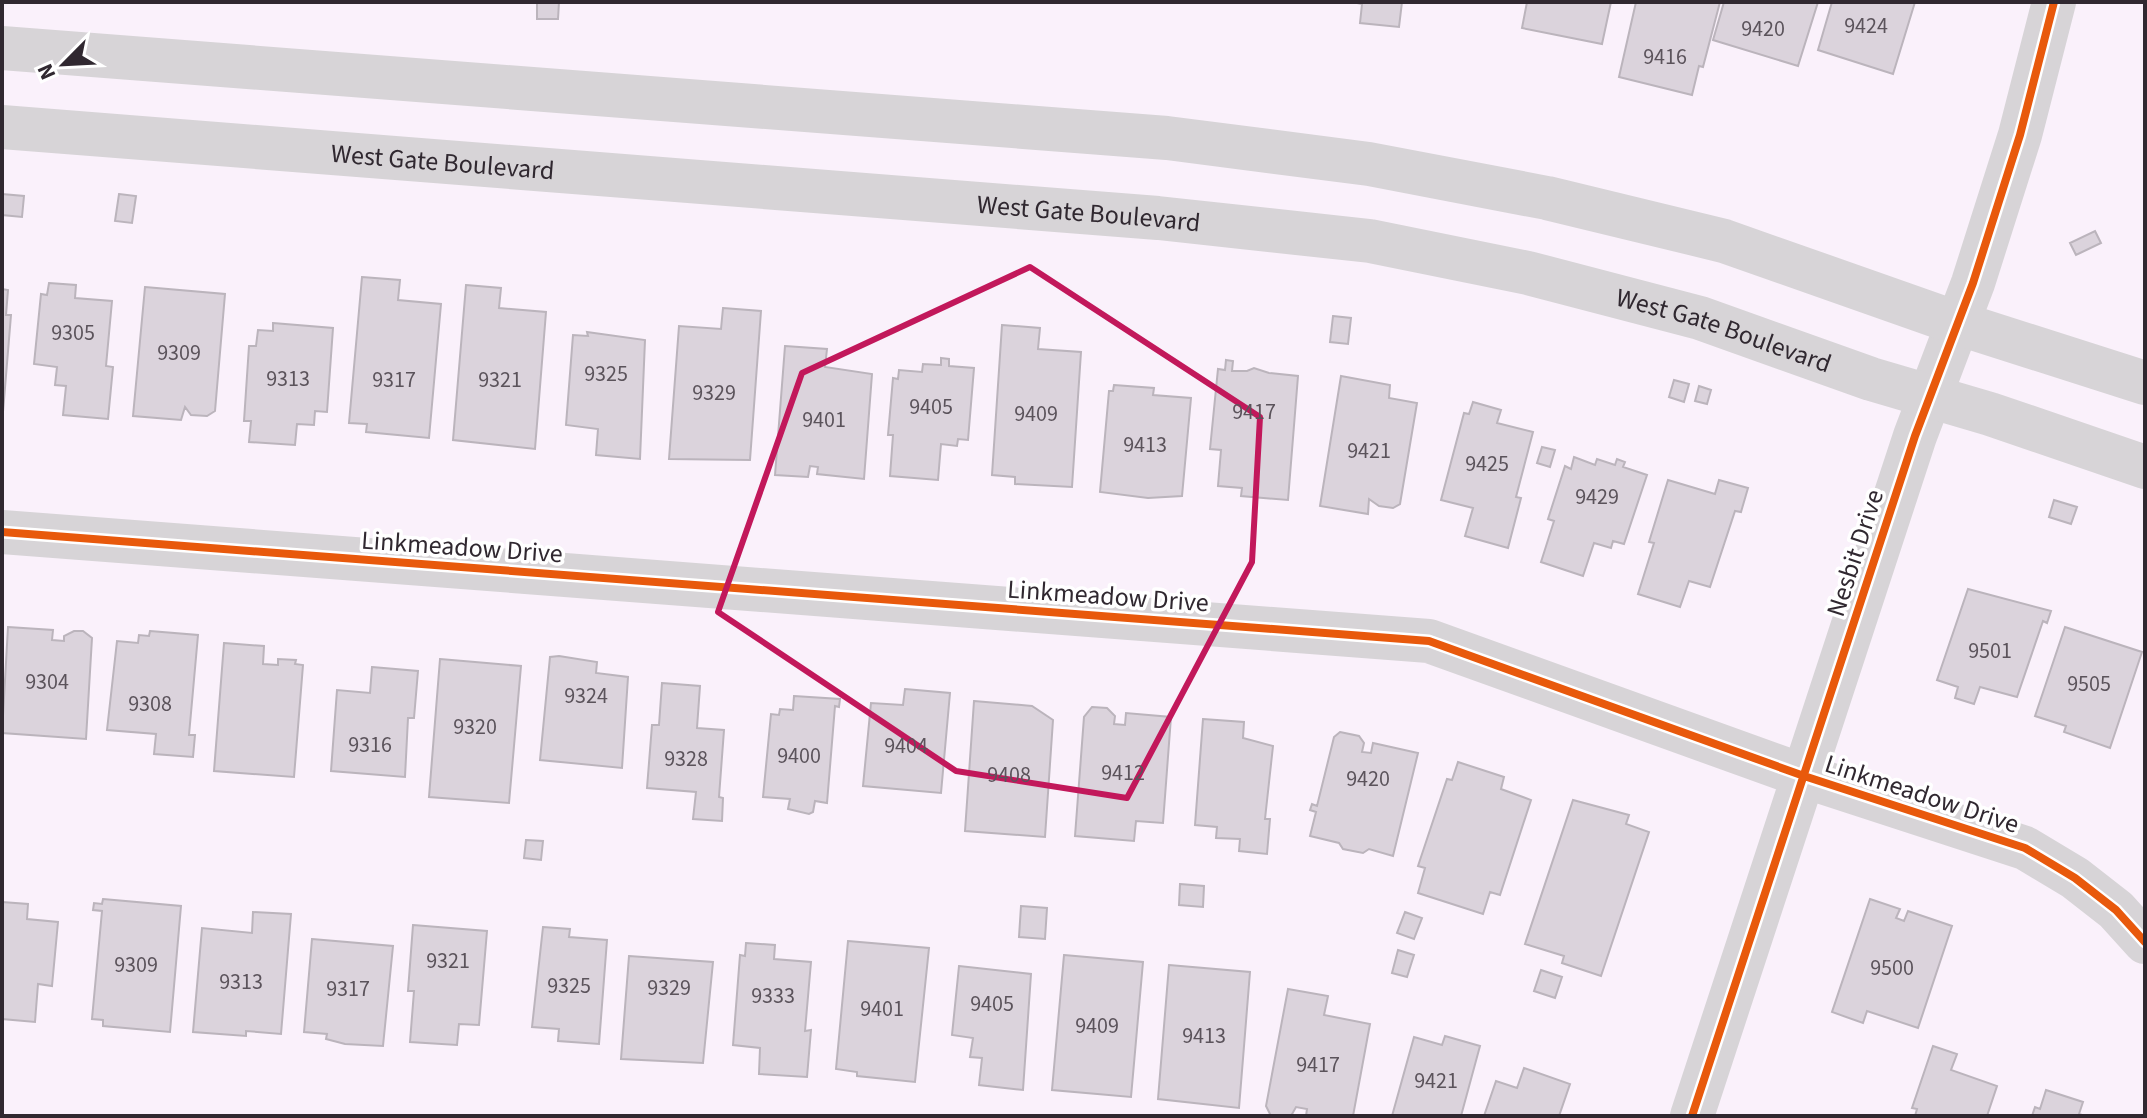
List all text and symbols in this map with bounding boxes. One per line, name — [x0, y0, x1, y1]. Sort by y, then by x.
house number: 9424 — [1844, 10, 1888, 42]
house number: 9420 — [1741, 13, 1785, 45]
north arrow — [24, 24, 104, 104]
house number: 9416 — [1643, 41, 1687, 73]
text: N — [29, 59, 64, 85]
street label: West Gate Boulevard — [329, 134, 556, 189]
street label: West Gate Boulevard — [975, 185, 1202, 241]
street label: West Gate Boulevard — [1612, 278, 1836, 382]
house number: 9305 — [51, 317, 95, 349]
house number: 9309 — [157, 337, 201, 369]
house number: 9325 — [584, 358, 628, 390]
house number: 9313 — [266, 363, 310, 395]
house number: 9317 — [372, 364, 416, 396]
house number: 9321 — [478, 364, 522, 396]
house number: 9329 — [692, 377, 736, 409]
house number: 9405 — [909, 391, 953, 423]
house number: 9417 — [1232, 396, 1276, 428]
house number: 9409 — [1014, 398, 1058, 430]
house number: 9401 — [802, 404, 846, 436]
house number: 9413 — [1123, 429, 1167, 461]
house number: 9421 — [1347, 435, 1391, 467]
house number: 9425 — [1465, 448, 1509, 480]
house number: 9429 — [1575, 481, 1619, 513]
street label: Nesbit Drive — [1817, 485, 1893, 621]
street label: Linkmeadow Drive — [360, 521, 564, 573]
street label: Linkmeadow Drive — [1006, 570, 1210, 622]
house number: 9501 — [1968, 635, 2012, 667]
house number: 9304 — [25, 666, 69, 698]
house number: 9505 — [2067, 668, 2111, 700]
house number: 9324 — [564, 680, 608, 712]
house number: 9308 — [128, 688, 172, 720]
house number: 9320 — [453, 711, 497, 743]
house number: 9316 — [348, 729, 392, 761]
house number: 9404 — [884, 730, 928, 762]
house number: 9400 — [777, 740, 821, 772]
house number: 9328 — [664, 743, 708, 775]
street label: Linkmeadow Drive — [1820, 745, 2024, 843]
house number: 9412 — [1101, 757, 1145, 789]
house number: 9408 — [987, 759, 1031, 791]
house number: 9420 — [1346, 763, 1390, 795]
house number: 9321 — [426, 945, 470, 977]
house number: 9309 — [114, 949, 158, 981]
house number: 9500 — [1870, 952, 1914, 984]
house number: 9313 — [219, 966, 263, 998]
house number: 9325 — [547, 970, 591, 1002]
house number: 9329 — [647, 972, 691, 1004]
house number: 9317 — [326, 973, 370, 1005]
house number: 9333 — [751, 980, 795, 1012]
house number: 9405 — [970, 988, 1014, 1020]
house number: 9401 — [860, 993, 904, 1025]
house number: 9409 — [1075, 1010, 1119, 1042]
house number: 9413 — [1182, 1020, 1226, 1052]
house number: 9417 — [1296, 1049, 1340, 1081]
house number: 9421 — [1414, 1065, 1458, 1097]

